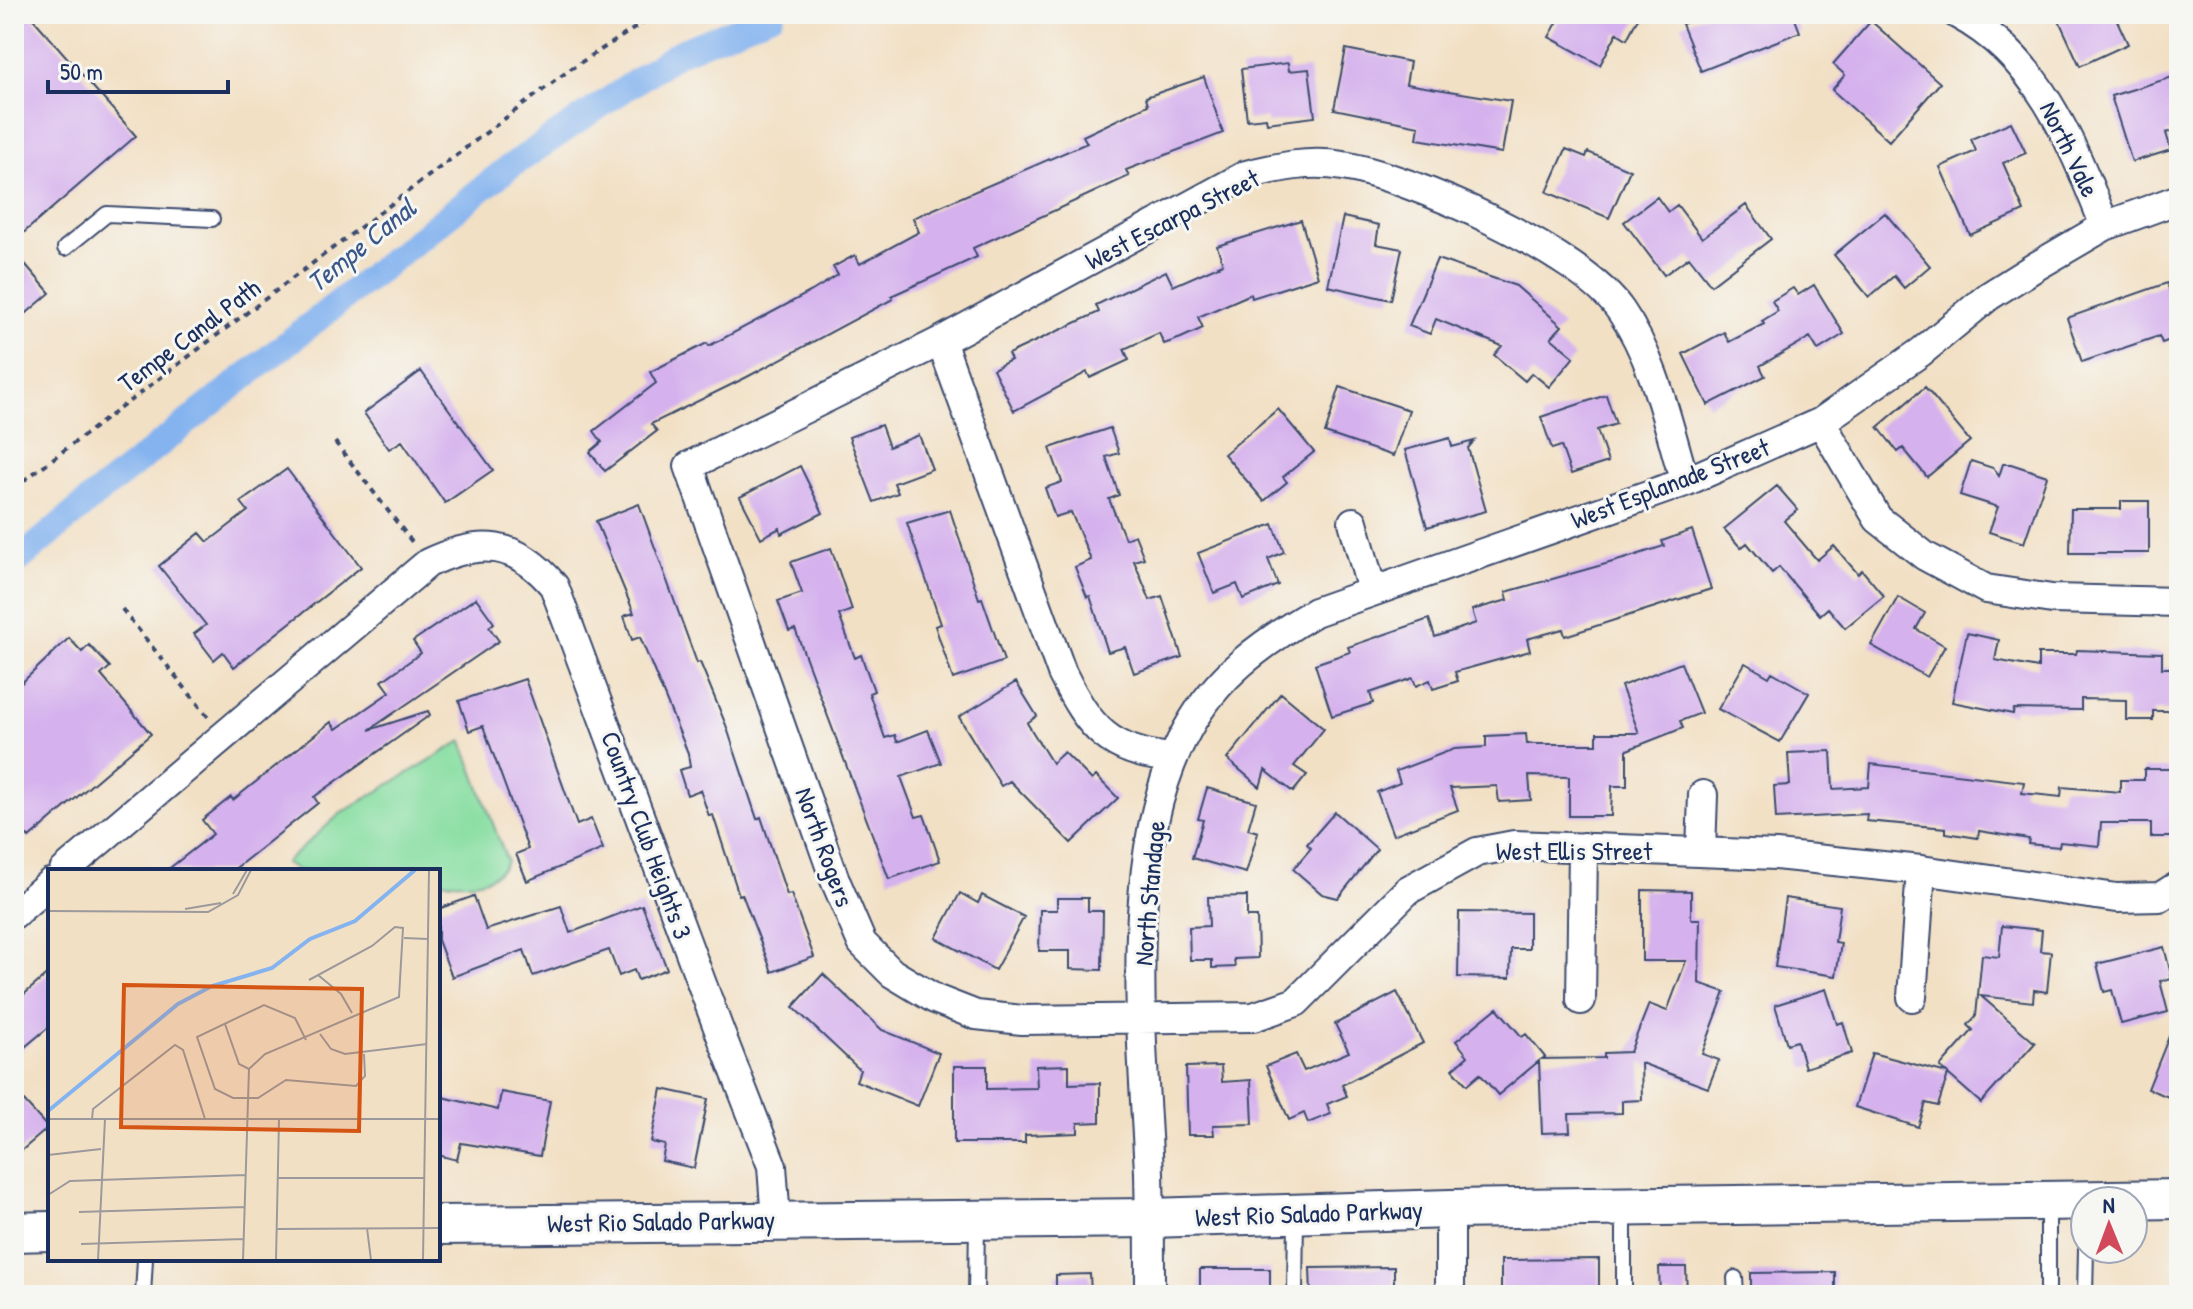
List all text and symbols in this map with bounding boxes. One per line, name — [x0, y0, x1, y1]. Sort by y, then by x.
scale bar — [48, 44, 228, 94]
text: 50 m — [60, 55, 103, 87]
street label: North Vale — [2032, 95, 2108, 203]
street label: West Escarpa Street — [1079, 160, 1266, 278]
water label: Tempe Canal — [298, 188, 425, 301]
street label: Tempe Canal Path — [111, 270, 267, 400]
street label: West Esplanade Street — [1566, 429, 1775, 537]
street label: Country Club Heights 3 — [593, 726, 701, 944]
street label: North Rogers — [787, 783, 863, 911]
street label: North Standage — [1125, 819, 1173, 967]
street label: West Ellis Street — [1496, 833, 1653, 868]
inset map — [48, 869, 440, 1261]
north arrow — [2069, 1185, 2149, 1265]
text: N — [2103, 1190, 2115, 1220]
street label: West Rio Salado Parkway — [1194, 1192, 1424, 1234]
street label: West Rio Salado Parkway — [547, 1202, 775, 1240]

